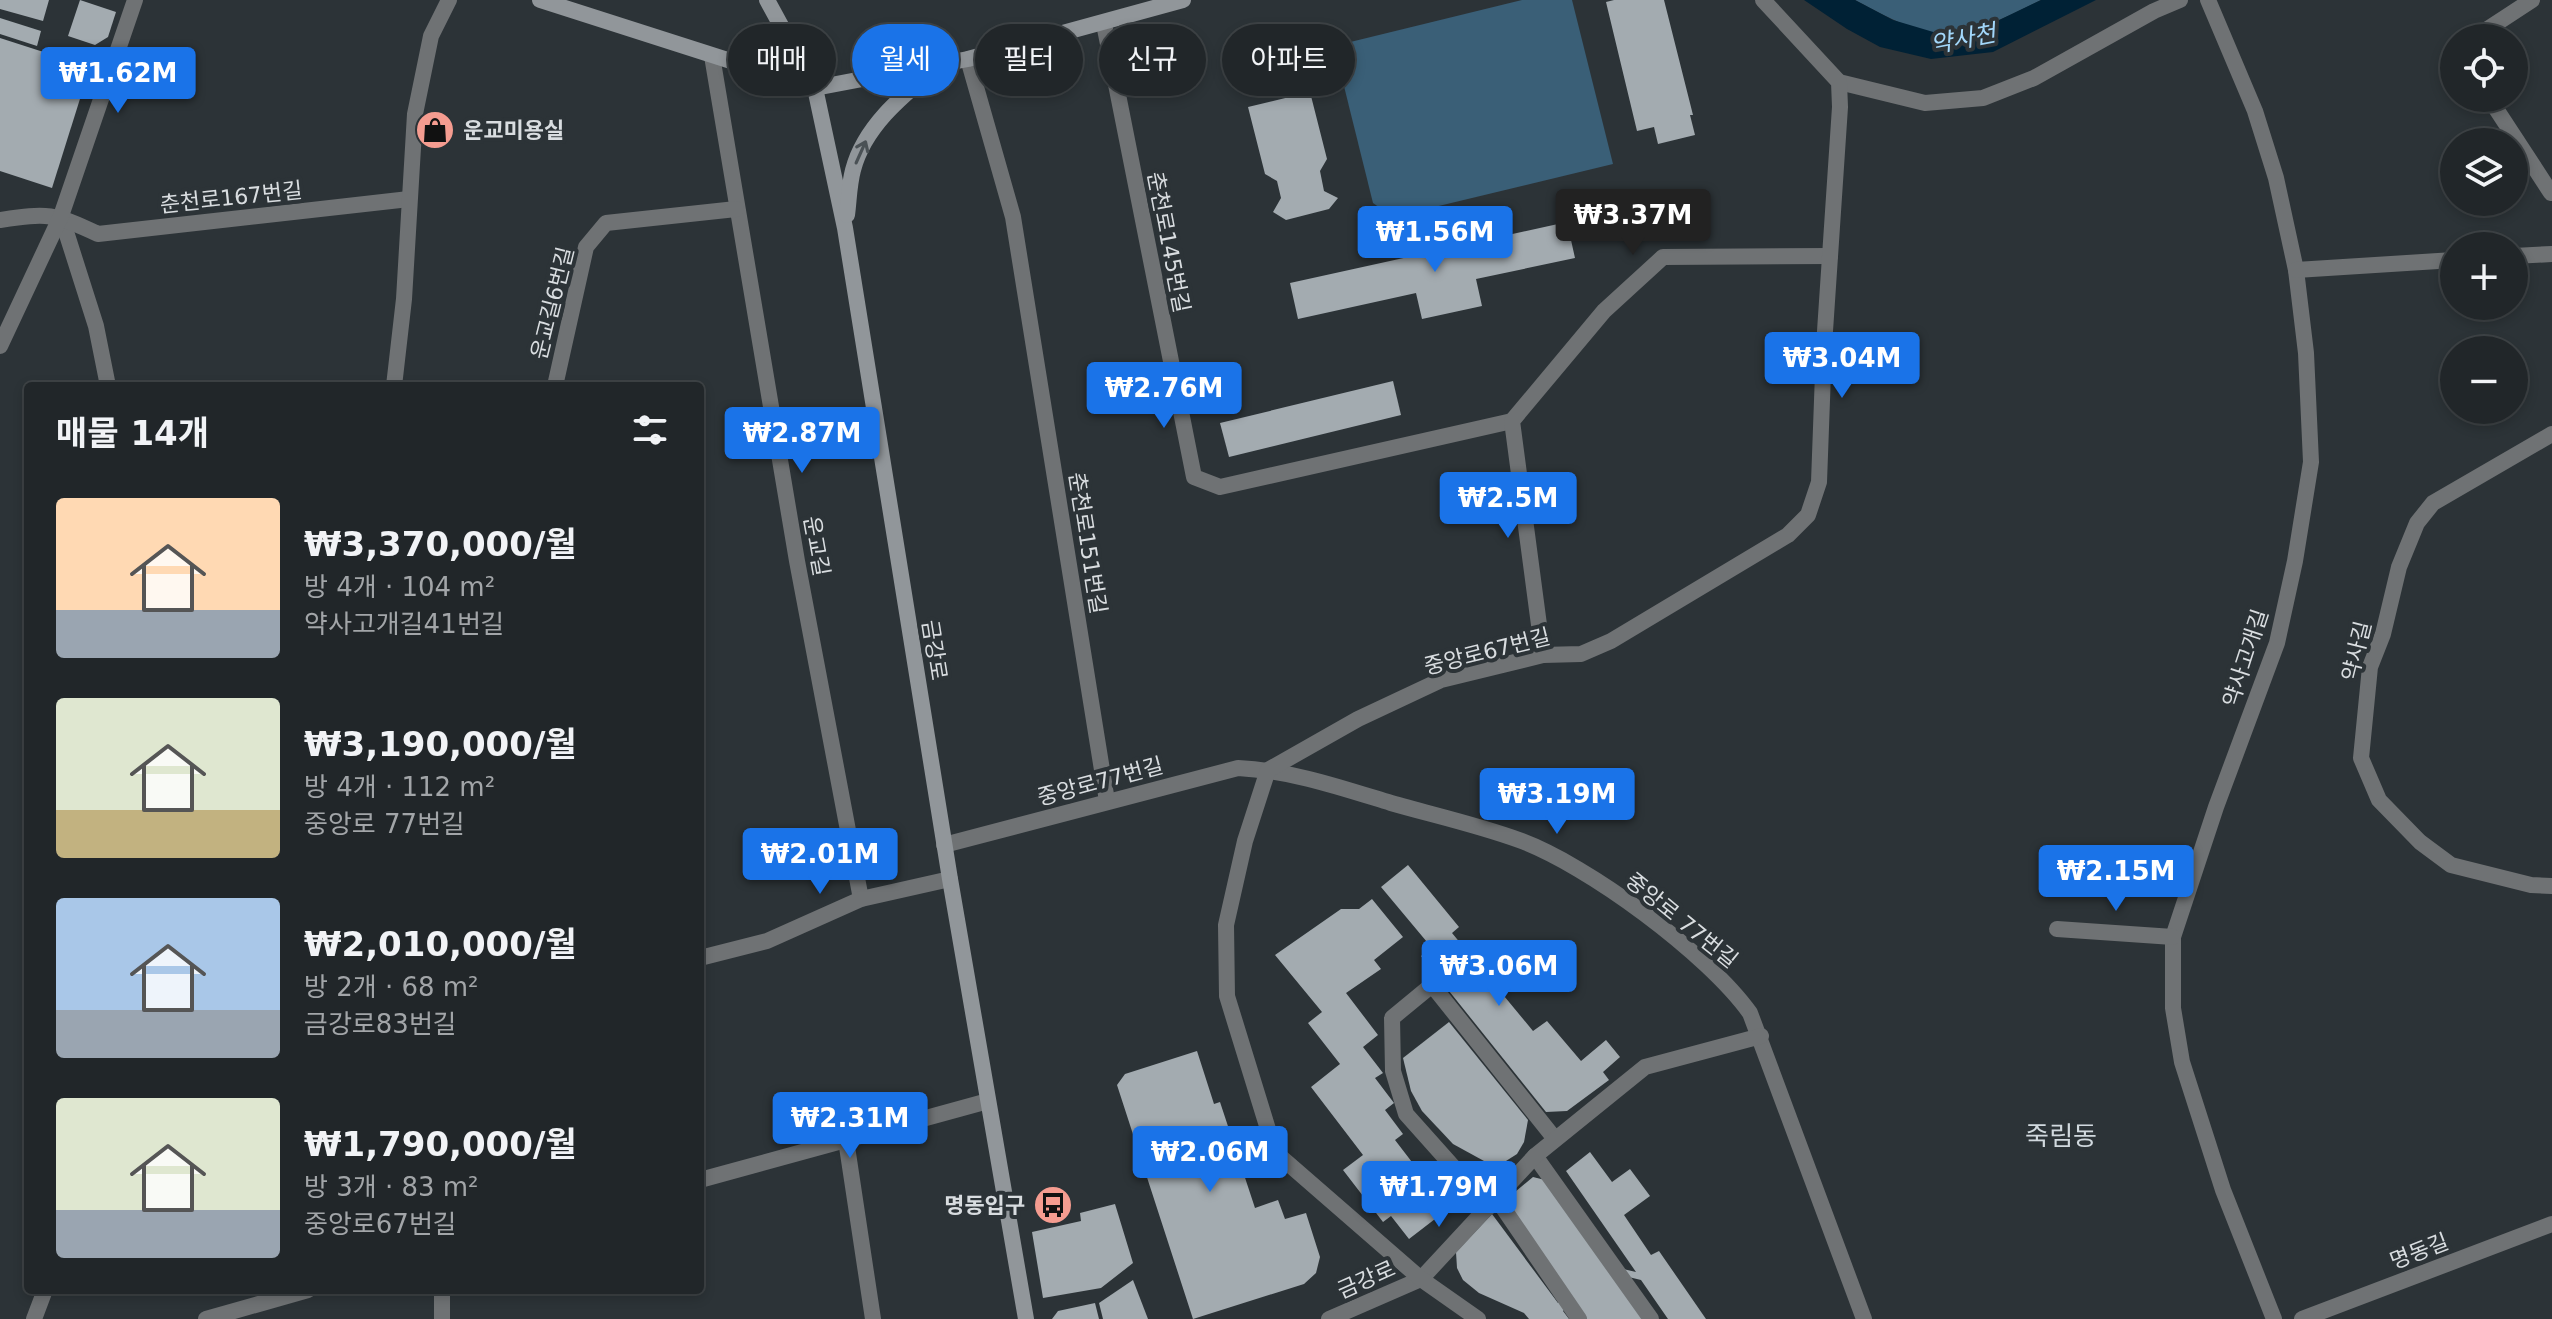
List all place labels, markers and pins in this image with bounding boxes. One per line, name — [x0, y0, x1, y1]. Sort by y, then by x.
pin: ₩1.62M — [53, 47, 183, 115]
shop icon: 운교미용실 — [414, 109, 456, 151]
place label: 운교미용실 — [463, 118, 564, 143]
pin: ₩3.37M — [1568, 189, 1698, 257]
pin: ₩1.56M — [1370, 206, 1500, 274]
pin: ₩3.04M — [1777, 332, 1907, 400]
pin: ₩2.76M — [1099, 362, 1229, 430]
pin: ₩2.87M — [737, 407, 867, 475]
pin: ₩2.5M — [1452, 472, 1564, 540]
pin: ₩3.19M — [1492, 768, 1622, 836]
pin: ₩2.01M — [755, 828, 885, 896]
pin: ₩2.15M — [2051, 845, 2181, 913]
pin: ₩3.06M — [1434, 940, 1564, 1008]
pin: ₩2.31M — [785, 1092, 915, 1160]
pin: ₩2.06M — [1145, 1126, 1275, 1194]
pin: ₩1.79M — [1374, 1161, 1504, 1229]
bus stop icon: 명동입구 — [1032, 1184, 1074, 1226]
place label: 명동입구 — [944, 1193, 1025, 1218]

